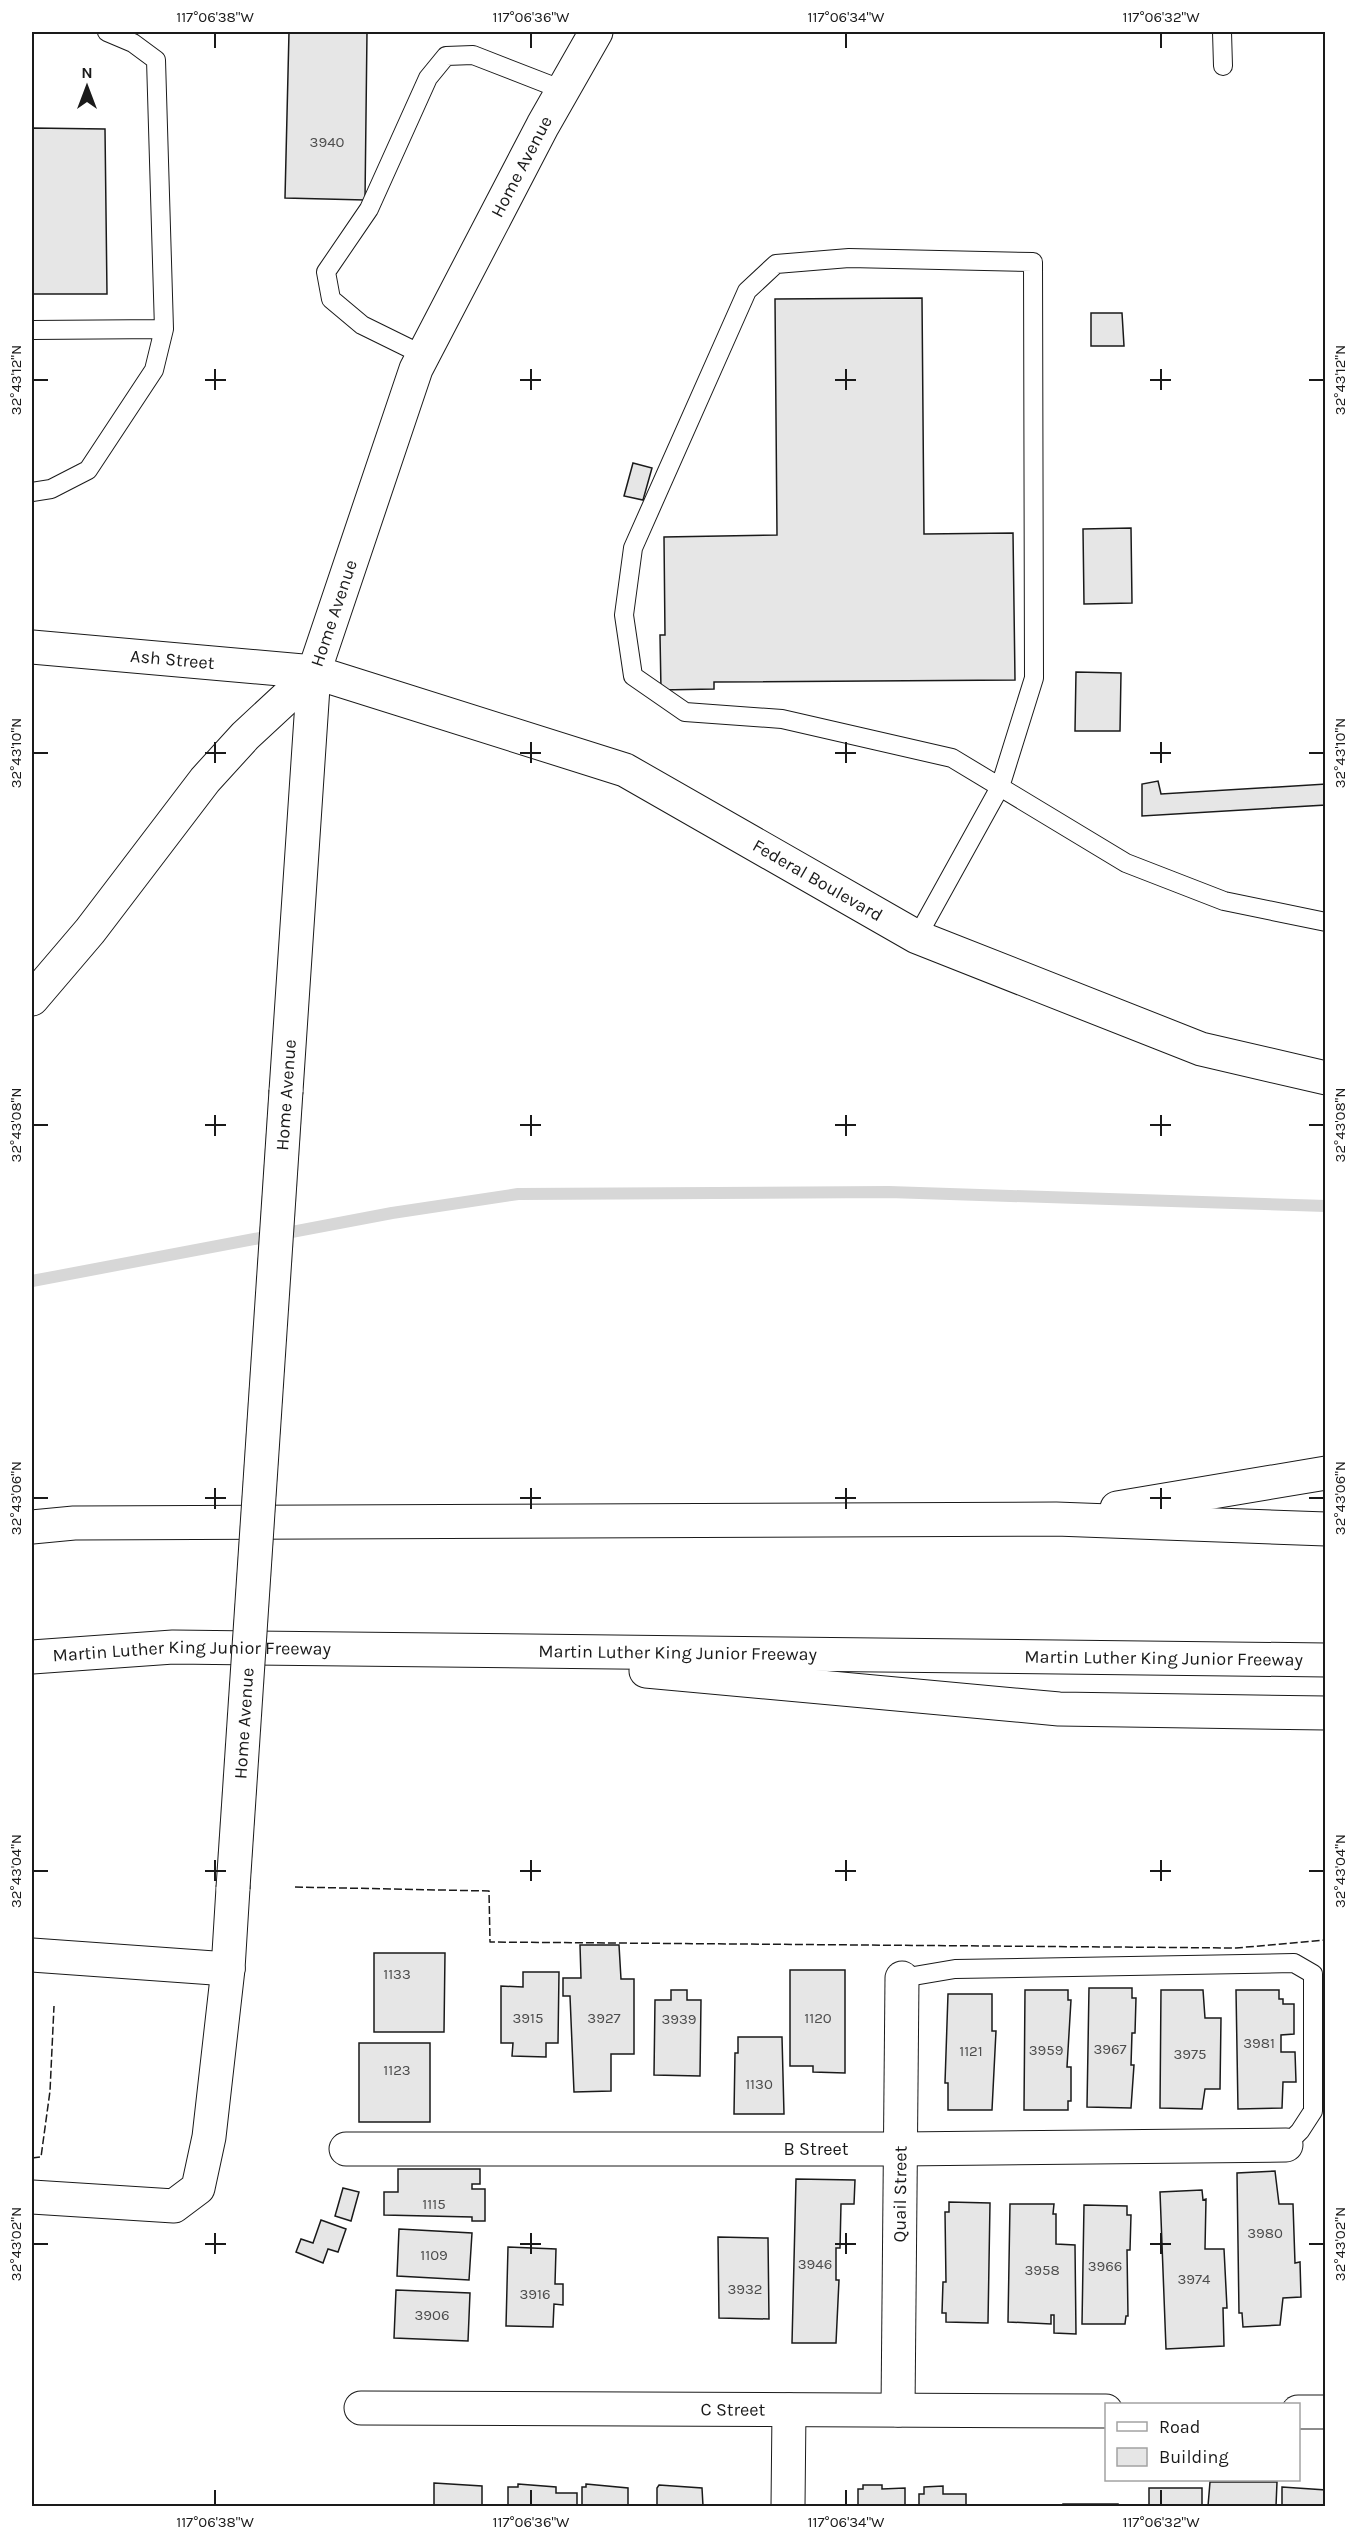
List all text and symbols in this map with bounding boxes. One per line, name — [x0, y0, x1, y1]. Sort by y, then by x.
text: 117°06'38"W — [176, 8, 254, 26]
text: 117°06'36"W — [492, 8, 570, 26]
text: 117°06'34"W — [808, 8, 885, 26]
text: 117°06'32"W — [1122, 8, 1200, 26]
north arrow — [57, 57, 117, 117]
text: N — [81, 63, 93, 82]
street label: Home Avenue — [486, 112, 557, 221]
house number: 3940 — [310, 133, 345, 151]
text: 32°43'12"N — [7, 345, 25, 415]
text: 32°43'12"N — [1331, 345, 1349, 415]
street label: Home Avenue — [306, 557, 362, 670]
street label: Ash Street — [129, 645, 216, 674]
text: 32°43'10"N — [7, 718, 25, 788]
text: 32°43'10"N — [1331, 718, 1349, 788]
street label: Federal Boulevard — [749, 834, 887, 926]
street label: Home Avenue — [271, 1039, 301, 1151]
text: 32°43'08"N — [7, 1088, 25, 1162]
text: 32°43'08"N — [1331, 1088, 1349, 1162]
text: 32°43'06"N — [7, 1461, 25, 1535]
text: 32°43'06"N — [1331, 1461, 1349, 1535]
street label: Martin Luther King Junior Freeway — [52, 1636, 332, 1667]
street label: Martin Luther King Junior Freeway — [538, 1640, 818, 1665]
street label: Martin Luther King Junior Freeway — [1024, 1646, 1304, 1671]
street label: Home Avenue — [229, 1667, 259, 1780]
text: 32°43'04"N — [7, 1834, 25, 1908]
text: 32°43'04"N — [1331, 1834, 1349, 1908]
house number: 1133 — [383, 1965, 411, 1983]
house number: 3915 — [513, 2009, 543, 2027]
house number: 3927 — [587, 2009, 621, 2027]
house number: 1120 — [804, 2009, 832, 2027]
house number: 3939 — [661, 2010, 697, 2028]
house number: 3981 — [1243, 2034, 1275, 2052]
house number: 3967 — [1093, 2040, 1127, 2058]
house number: 3959 — [1029, 2041, 1063, 2059]
house number: 1121 — [959, 2042, 983, 2060]
house number: 3975 — [1173, 2045, 1207, 2063]
house number: 1123 — [383, 2061, 411, 2079]
house number: 1130 — [745, 2075, 773, 2093]
street label: B Street — [784, 2138, 849, 2160]
street label: Quail Street — [889, 2145, 911, 2242]
house number: 1115 — [422, 2195, 446, 2213]
text: 32°43'02"N — [7, 2207, 25, 2281]
text: 32°43'02"N — [1331, 2207, 1349, 2281]
house number: 3980 — [1247, 2224, 1283, 2242]
house number: 1109 — [420, 2246, 448, 2264]
house number: 3946 — [798, 2255, 832, 2273]
house number: 3966 — [1088, 2257, 1122, 2275]
house number: 3958 — [1024, 2261, 1060, 2279]
house number: 3974 — [1178, 2270, 1211, 2288]
house number: 3932 — [727, 2280, 763, 2298]
house number: 3916 — [519, 2285, 551, 2303]
house number: 3906 — [414, 2306, 450, 2324]
street label: C Street — [701, 2398, 766, 2421]
legend — [1105, 2403, 1300, 2481]
text: Road — [1159, 2416, 1200, 2438]
text: Building — [1159, 2446, 1229, 2468]
text: 117°06'38"W — [176, 2513, 254, 2531]
text: 117°06'36"W — [492, 2513, 570, 2531]
text: 117°06'34"W — [808, 2513, 885, 2531]
text: 117°06'32"W — [1122, 2513, 1200, 2531]

